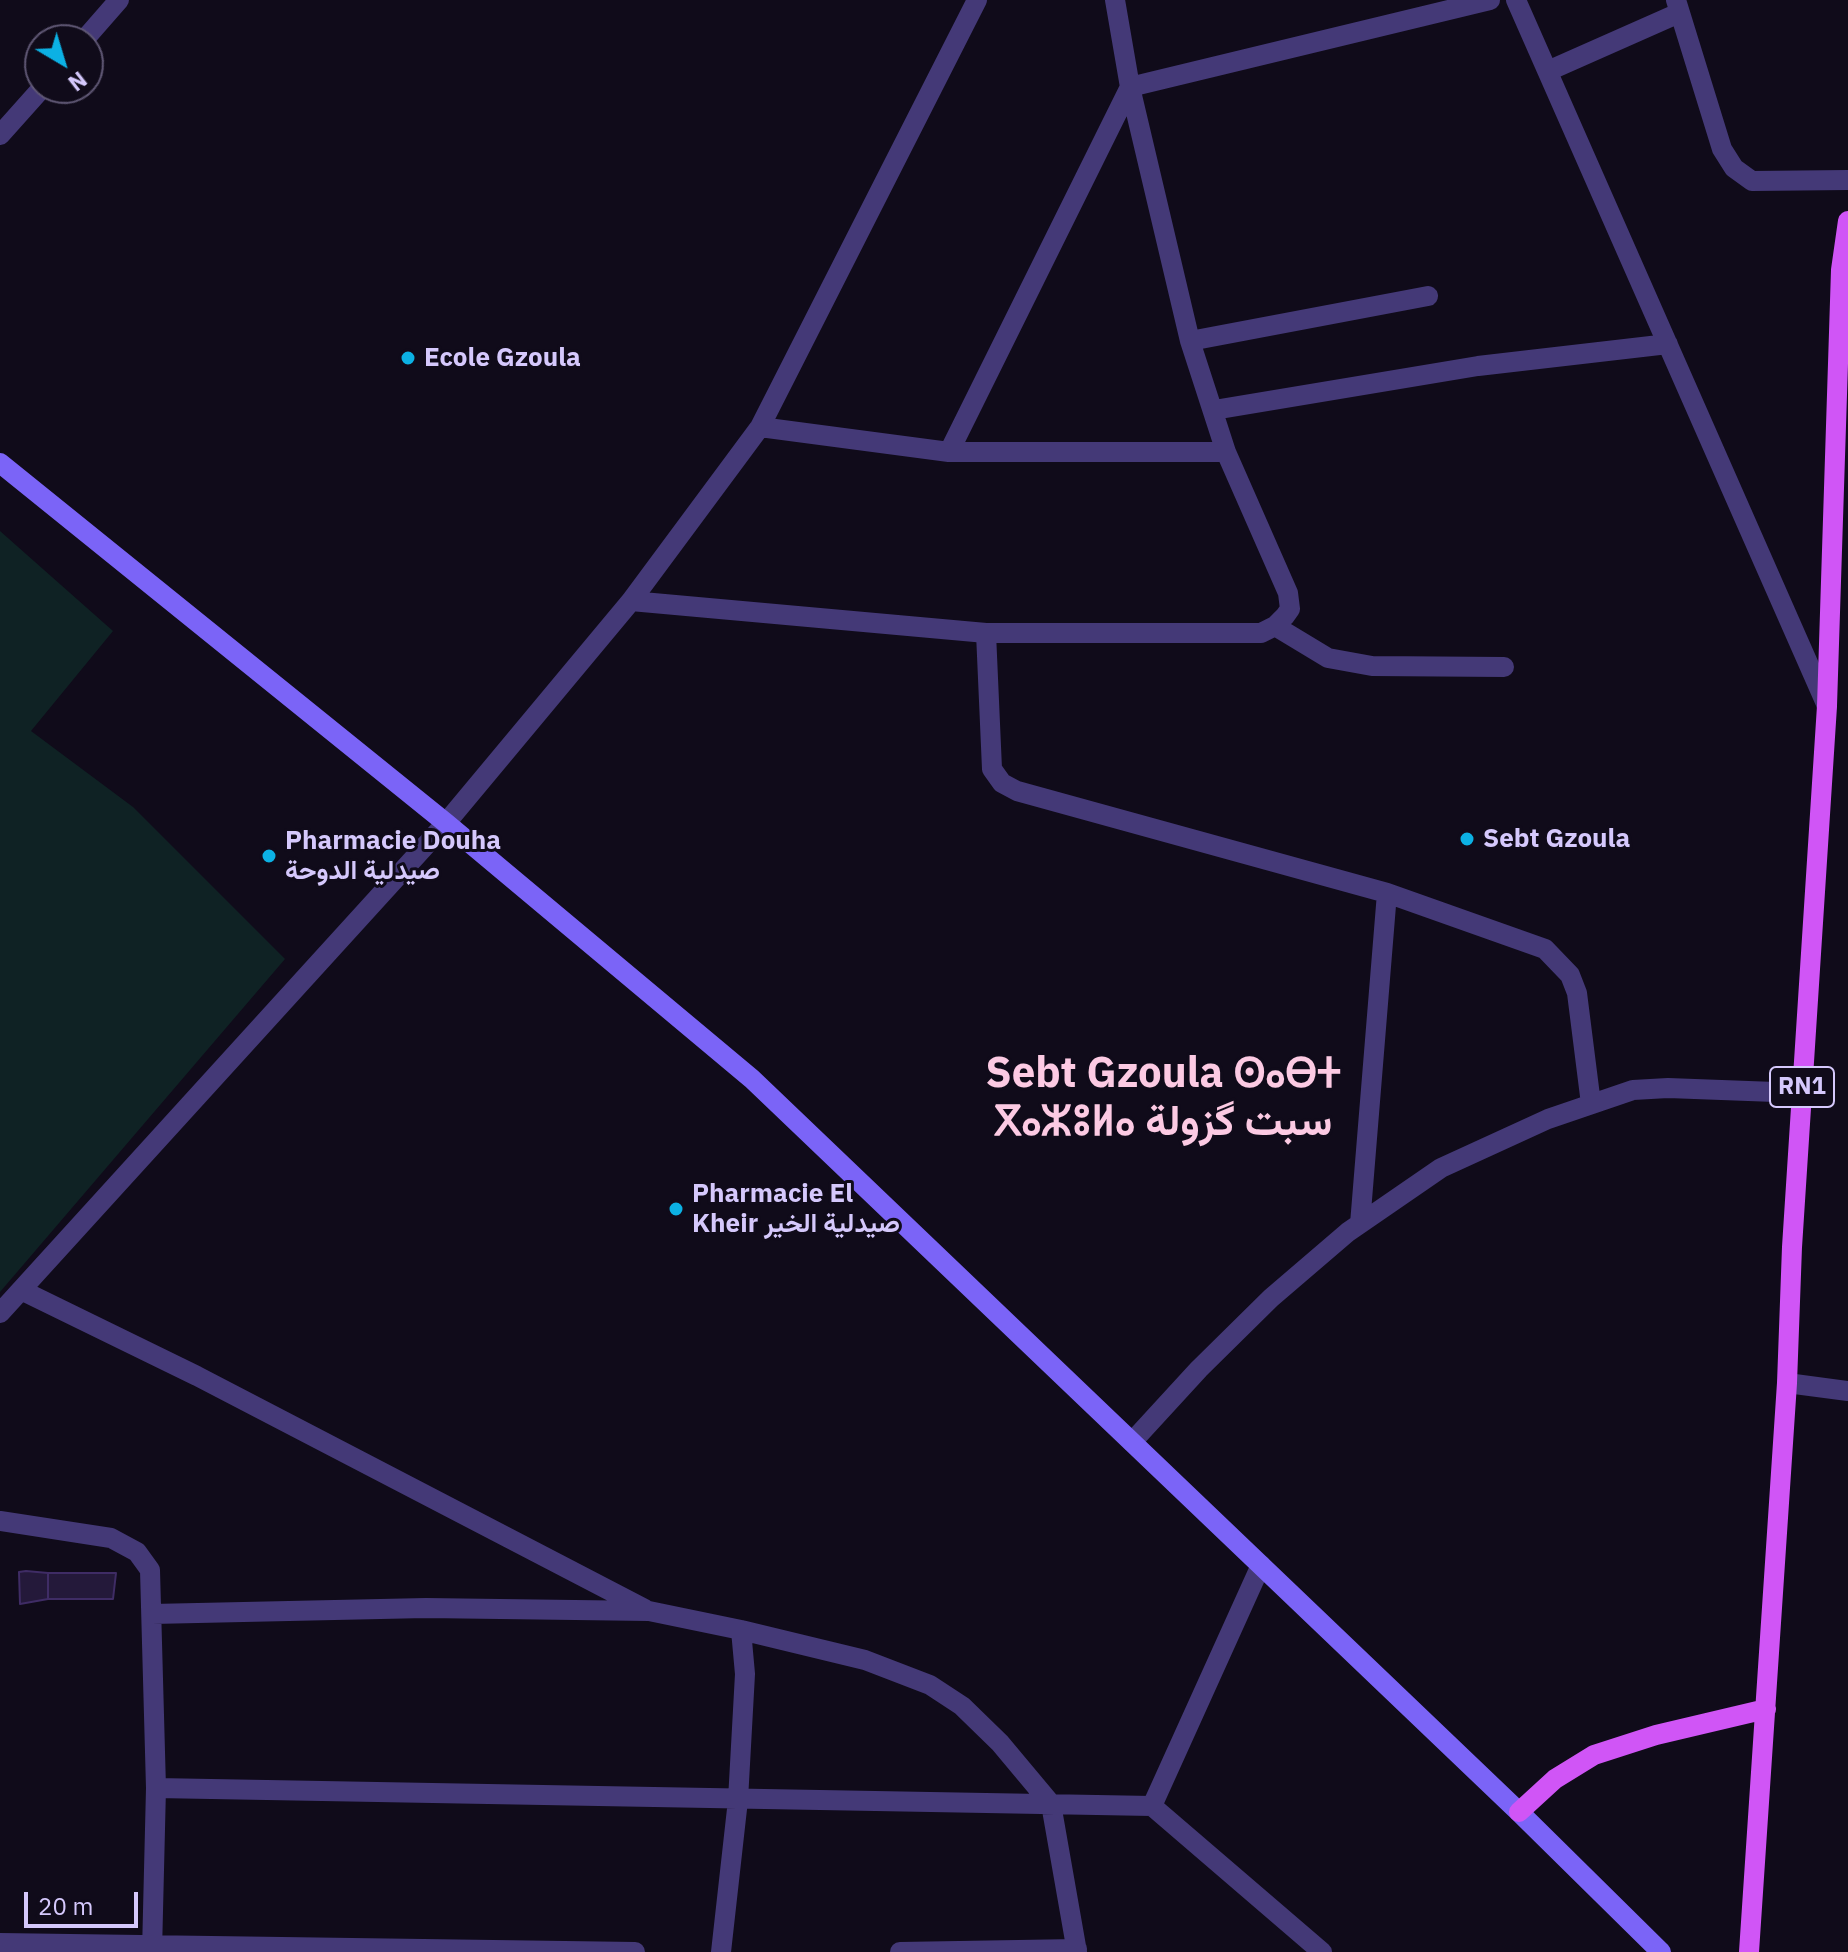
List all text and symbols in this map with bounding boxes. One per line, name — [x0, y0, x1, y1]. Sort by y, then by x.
north arrow — [24, 24, 104, 104]
text: N — [63, 65, 93, 98]
place label: Ecole Gzoula — [424, 342, 581, 374]
marker: Ecole Gzoula — [399, 349, 417, 367]
place label: Sebt Gzoula — [1483, 823, 1630, 855]
place label: Pharmacie Douha صيدلية الدوحة — [285, 825, 501, 886]
marker: Sebt Gzoula — [1458, 830, 1476, 848]
marker: Pharmacie Douha صيدلية الدوحة — [260, 847, 278, 865]
district label: Sebt Gzoula ⵙⴰⴱⵜ ⴳⴰⵣⵓⵍⴰ سبت گزولة — [986, 1050, 1340, 1148]
road number: RN1 — [1770, 1067, 1834, 1107]
place label: Pharmacie El Kheir صيدلية الخير — [692, 1178, 900, 1240]
marker: Pharmacie El Kheir صيدلية الخير — [667, 1200, 685, 1218]
scale bar — [28, 1876, 142, 1926]
text: 20 m — [38, 1890, 93, 1922]

